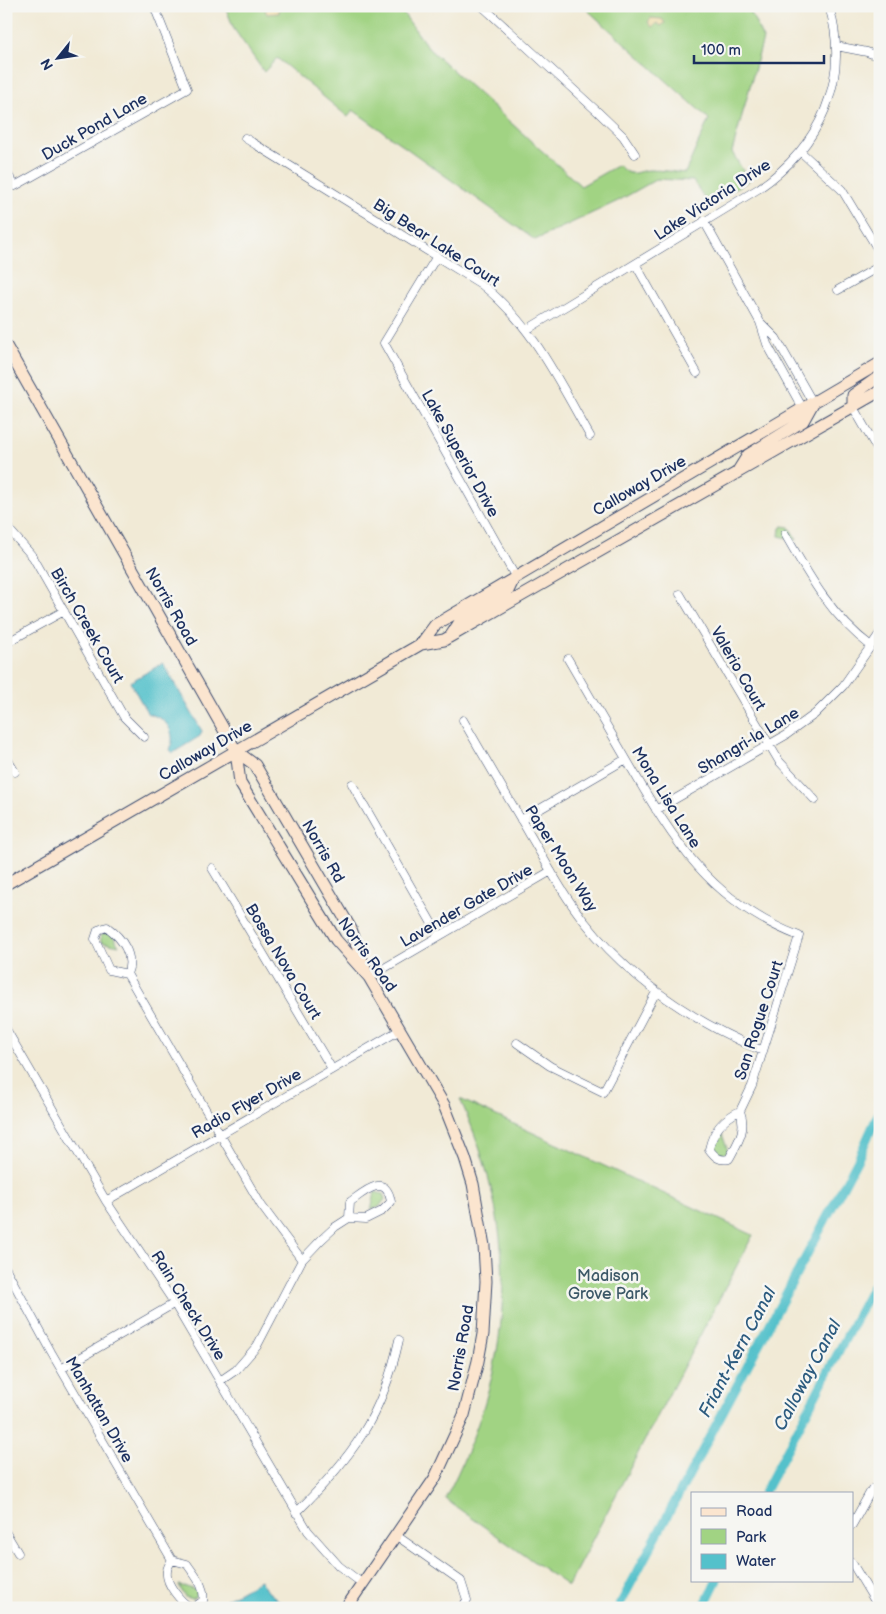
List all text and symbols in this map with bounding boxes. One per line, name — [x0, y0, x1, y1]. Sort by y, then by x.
north arrow — [32, 32, 82, 82]
scale bar — [694, 32, 824, 64]
text: 100 m — [701, 41, 741, 60]
text: N — [37, 55, 57, 73]
street label: Duck Pond Lane — [39, 89, 151, 165]
street label: Lake Victoria Drive — [651, 155, 775, 245]
street label: Big Bear Lake Court — [369, 195, 503, 291]
street label: Lake Superior Drive — [417, 387, 503, 521]
street label: Calloway Drive — [590, 452, 690, 521]
street label: Norris Road — [141, 564, 201, 649]
street label: Birch Creek Court — [46, 565, 127, 687]
street label: Valerio Court — [706, 623, 769, 714]
street label: Shangri-la Lane — [695, 703, 803, 779]
street label: Calloway Drive — [156, 717, 256, 786]
street label: Mona Lisa Lane — [627, 744, 705, 852]
street label: Paper Moon Way — [520, 802, 602, 916]
street label: Norris Rd — [297, 817, 348, 886]
street label: Lavender Gate Drive — [397, 860, 537, 952]
street label: Bossa Nova Court — [241, 901, 325, 1023]
street label: Norris Road — [333, 914, 400, 996]
street label: San Rogue Court — [731, 958, 788, 1083]
street label: Radio Flyer Drive — [189, 1065, 305, 1143]
street label: Rain Check Drive — [146, 1248, 229, 1364]
park label: Madison Grove Park — [568, 1267, 648, 1304]
water label: Friant-Kern Canal — [694, 1283, 781, 1421]
street label: Norris Road — [445, 1304, 478, 1393]
water label: Calloway Canal — [769, 1315, 846, 1434]
street label: Manhattan Drive — [61, 1353, 137, 1467]
legend — [691, 1492, 854, 1582]
text: Road — [736, 1502, 772, 1521]
text: Park — [736, 1528, 767, 1547]
text: Water — [736, 1552, 776, 1571]

